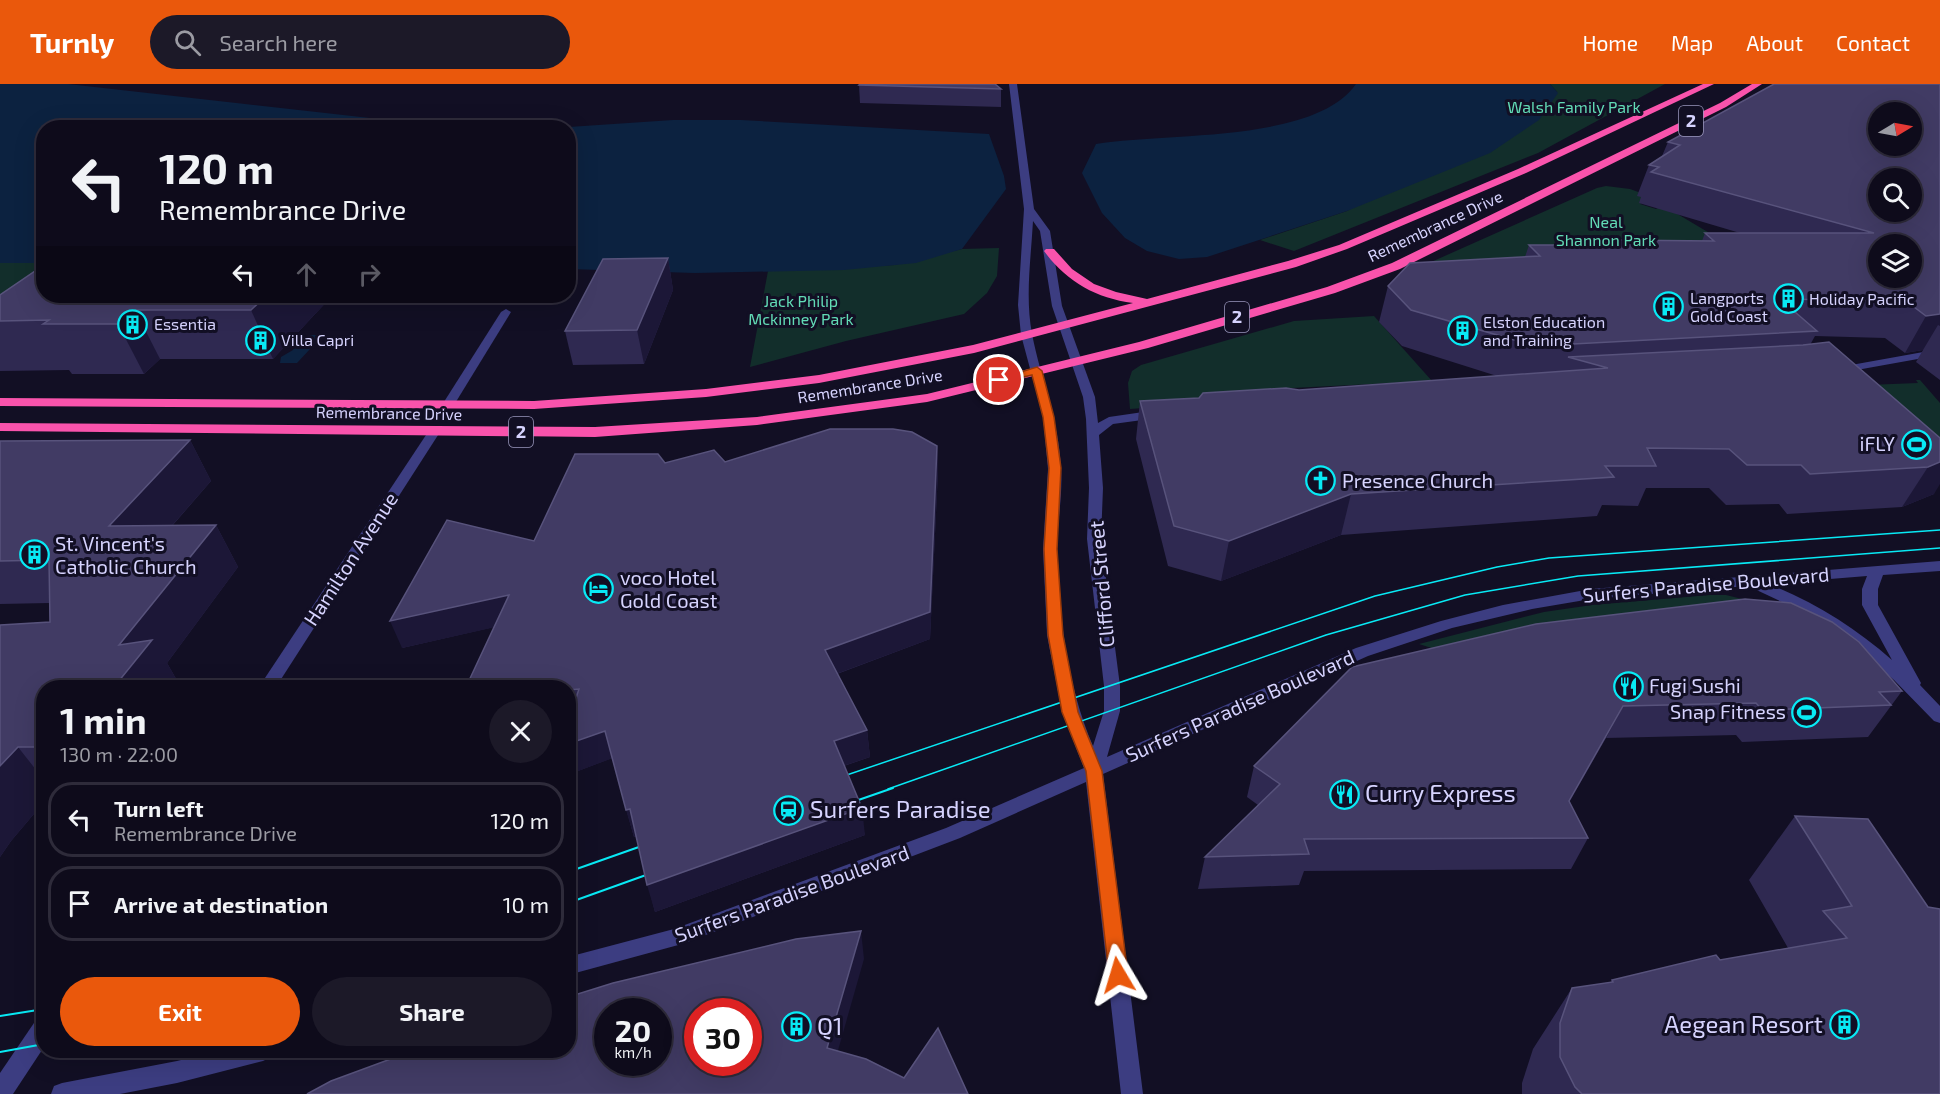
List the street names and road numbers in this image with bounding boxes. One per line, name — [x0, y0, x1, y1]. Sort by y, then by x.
road number: 2 — [1679, 106, 1703, 136]
street label: Remembrance Drive — [1364, 186, 1505, 265]
road number: 2 — [1225, 302, 1249, 332]
street label: Remembrance Drive — [796, 365, 944, 406]
street label: Remembrance Drive — [316, 402, 462, 423]
road number: 2 — [509, 417, 533, 447]
street label: Hamilton Avenue — [298, 487, 402, 630]
street label: Clifford Street — [1083, 519, 1118, 648]
street label: Surfers Paradise Boulevard — [1582, 561, 1830, 607]
street label: Surfers Paradise Boulevard — [1122, 644, 1358, 766]
street label: Surfers Paradise Boulevard — [671, 839, 912, 947]

